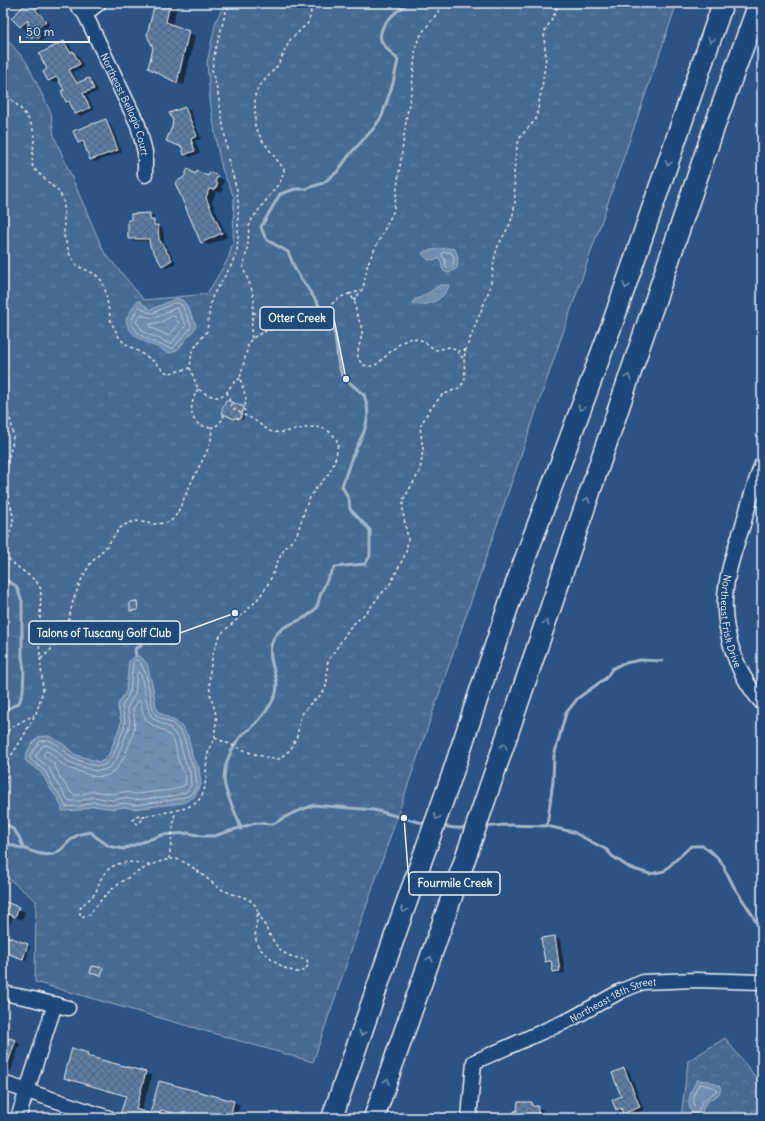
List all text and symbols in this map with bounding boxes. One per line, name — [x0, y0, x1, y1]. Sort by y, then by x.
scale bar — [20, 18, 89, 44]
text: 50 m — [26, 24, 55, 39]
one-way arrow — [707, 36, 715, 43]
street label: Northeast Bellagio Court — [98, 51, 152, 156]
one-way arrow — [665, 159, 673, 166]
one-way arrow — [622, 282, 631, 289]
callout: Otter Creek — [260, 307, 334, 330]
text: Otter Creek — [268, 311, 326, 325]
one-way arrow — [624, 374, 632, 381]
one-way arrow — [578, 404, 586, 411]
one-way arrow — [582, 497, 591, 504]
street label: Northeast Frisk Drive — [718, 573, 745, 670]
one-way arrow — [541, 620, 549, 627]
callout: Talons of Tuscany Golf Club — [29, 621, 180, 644]
text: Talons of Tuscany Golf Club — [37, 626, 171, 641]
one-way arrow — [499, 743, 507, 750]
one-way arrow — [434, 814, 442, 821]
callout: Fourmile Creek — [409, 872, 500, 895]
text: Fourmile Creek — [418, 876, 493, 890]
one-way arrow — [400, 906, 409, 913]
one-way arrow — [425, 955, 434, 962]
street label: Northeast 18th Street — [567, 975, 657, 1025]
one-way arrow — [358, 1029, 367, 1036]
one-way arrow — [382, 1078, 390, 1085]

